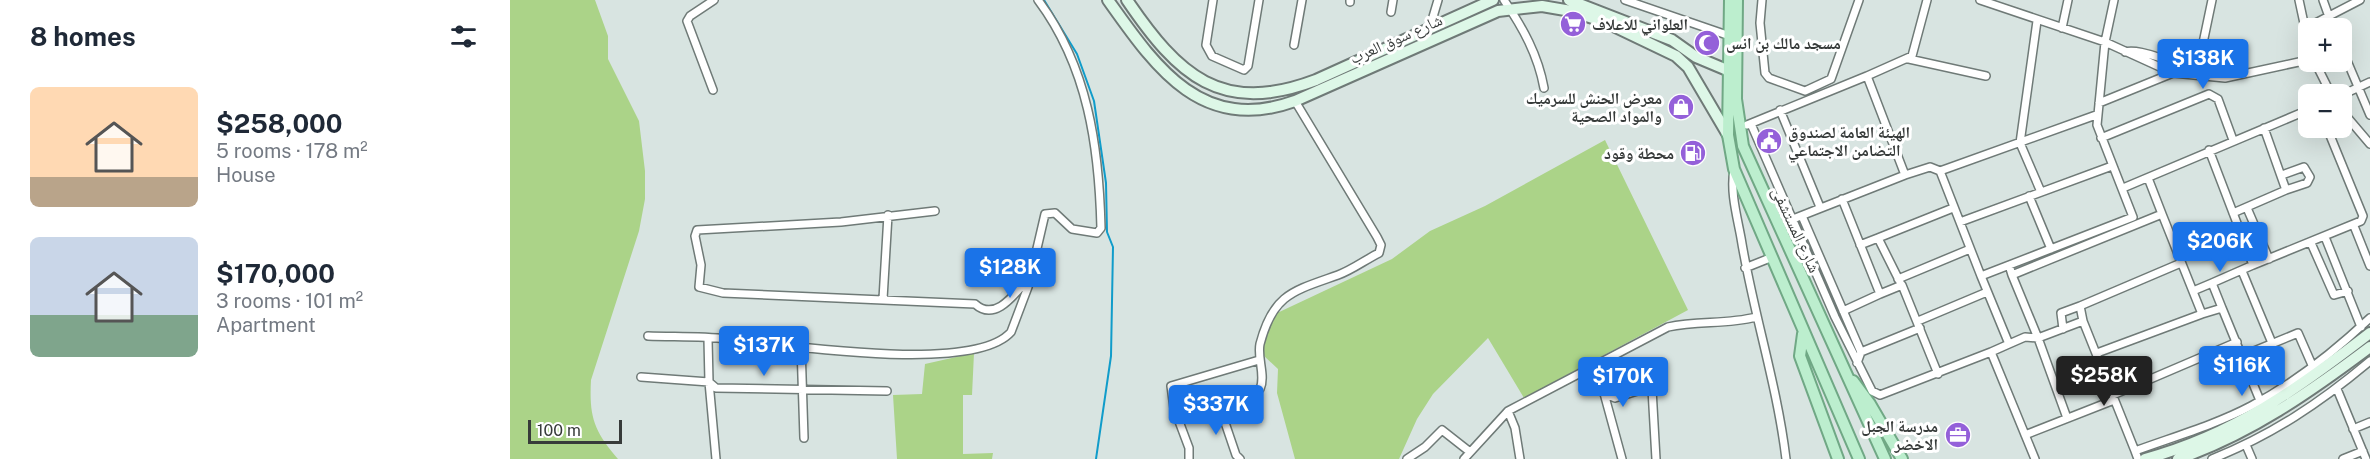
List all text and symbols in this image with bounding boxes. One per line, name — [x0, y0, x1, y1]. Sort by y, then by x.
supermarket icon: العلواني للاعلاف — [1558, 9, 1588, 39]
street label: شارع سوق العرب — [1347, 10, 1446, 69]
place label: العلواني للاعلاف — [1592, 15, 1688, 36]
map controls — [2298, 18, 2352, 138]
button: + — [2298, 18, 2352, 72]
icon: filters — [447, 20, 480, 53]
text: 8 homes — [30, 21, 136, 52]
mosque icon: مسجد مالك بن انس — [1692, 28, 1722, 58]
place label: مسجد مالك بن انس — [1726, 34, 1841, 53]
pin: $138K — [2161, 39, 2245, 90]
text: $138K — [2171, 46, 2235, 70]
button: − — [2298, 84, 2352, 138]
place label: معرض الحنش للسرميك والمواد الصحية — [1526, 89, 1662, 126]
shop icon: معرض الحنش للسرميك والمواد الصحية — [1666, 92, 1696, 122]
text: $258,000 — [216, 108, 343, 139]
icon: home — [78, 111, 150, 183]
place label: الهيئة العامة لصندوق التضامن الاجتماعي — [1788, 123, 1910, 162]
public building icon: الهيئة العامة لصندوق التضامن الاجتماعي — [1754, 126, 1784, 156]
fuel station icon: محطة وقود — [1678, 138, 1708, 168]
text: 5 rooms · 178 m² — [216, 139, 368, 163]
place label: محطة وقود — [1604, 144, 1674, 163]
text: House — [216, 163, 276, 187]
street label: شارع المستشفى — [1767, 184, 1824, 276]
pin: $206K — [2178, 222, 2262, 273]
text: $206K — [2187, 229, 2253, 253]
pin: $128K — [968, 248, 1052, 299]
text: $128K — [979, 255, 1041, 279]
text: $170,000 — [216, 258, 335, 289]
icon: home — [78, 261, 150, 333]
text: 3 rooms · 101 m² — [216, 289, 363, 313]
text: Apartment — [216, 313, 316, 337]
pin: $137K — [722, 326, 806, 377]
text: $137K — [733, 333, 795, 357]
pin: $116K — [2200, 346, 2284, 397]
text: $116K — [2213, 353, 2271, 377]
pin: $258K — [2062, 356, 2146, 407]
pin: $170K — [1581, 357, 1665, 408]
text: $258K — [2070, 363, 2138, 387]
text: $170K — [1592, 364, 1654, 388]
pin: $337K — [1174, 385, 1258, 436]
text: $337K — [1183, 392, 1249, 416]
scale bar — [528, 417, 622, 444]
place label: مدرسة الجبل الاخضر — [1861, 417, 1938, 454]
office icon: مدرسة الجبل الاخضر — [1943, 420, 1973, 450]
text: 100 m — [537, 421, 581, 440]

